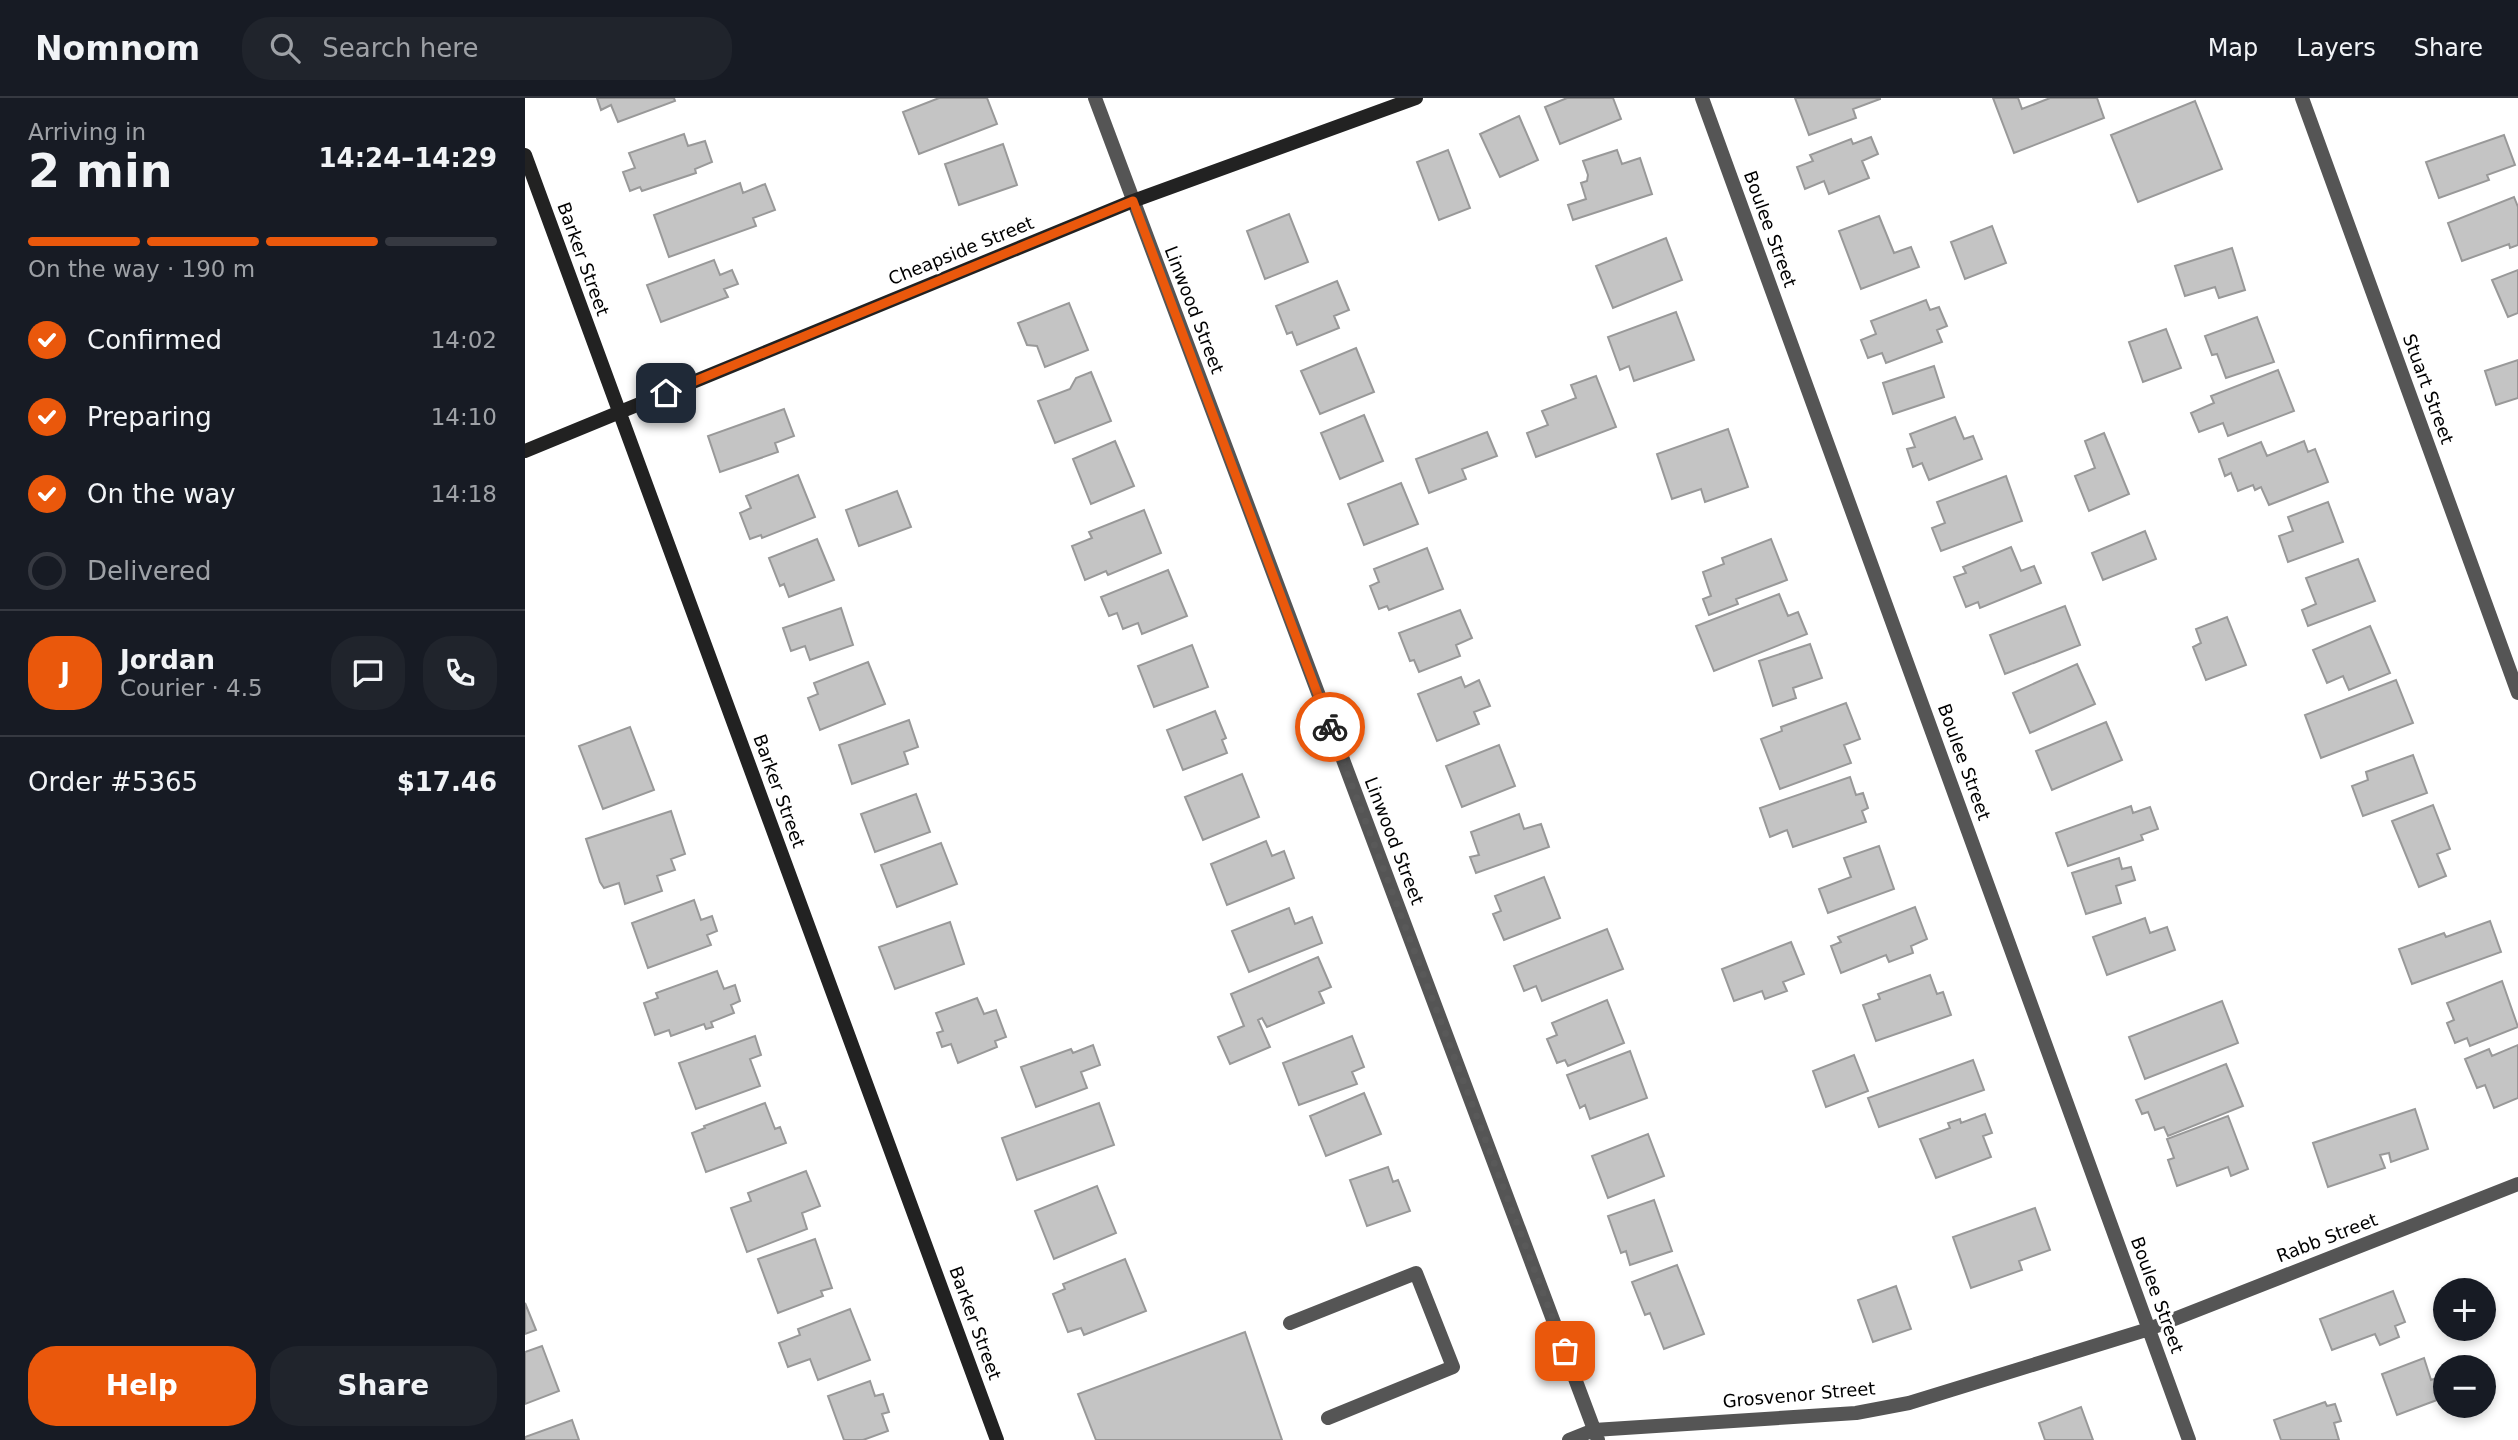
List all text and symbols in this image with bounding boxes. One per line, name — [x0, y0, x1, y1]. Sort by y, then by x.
search box — [242, 17, 732, 80]
text: Nomnom — [35, 29, 200, 68]
icon: search — [266, 29, 304, 67]
text: Search here — [322, 33, 478, 63]
text: Map — [2208, 34, 2258, 62]
text: Layers — [2296, 34, 2376, 62]
text: Share — [2414, 34, 2483, 62]
text: Arriving in — [28, 119, 146, 145]
text: 14:24–14:29 — [318, 143, 497, 173]
text: 2 min — [28, 144, 172, 198]
street label: Boulee Street — [1740, 168, 1801, 290]
street label: Barker Street — [553, 199, 614, 319]
street label: Cheapside Street — [885, 212, 1037, 289]
street label: Linwood Street — [1160, 243, 1228, 377]
text: On the way · 190 m — [28, 256, 255, 282]
icon: check — [28, 321, 66, 359]
text: Confirmed — [87, 325, 222, 355]
text: 14:02 — [431, 327, 497, 353]
street label: Stuart Street — [2399, 331, 2458, 447]
pin — [636, 363, 696, 423]
icon: home — [647, 374, 685, 412]
icon: check — [28, 398, 66, 436]
text: Preparing — [87, 402, 212, 432]
text: 14:10 — [431, 404, 497, 430]
icon: check — [28, 475, 66, 513]
text: On the way — [87, 479, 236, 509]
text: 14:18 — [431, 481, 497, 507]
text: Delivered — [87, 556, 211, 586]
button: chat — [331, 636, 405, 710]
button: phone — [423, 636, 497, 710]
text: Jordan — [120, 645, 215, 675]
text: J — [60, 658, 70, 688]
text: Courier · 4.5 — [120, 675, 263, 701]
courier — [1295, 692, 1365, 762]
street label: Boulee Street — [1934, 701, 1995, 823]
icon: bike — [1311, 708, 1349, 746]
street label: Barker Street — [749, 731, 810, 851]
text: Order #5365 — [28, 767, 198, 797]
text: $17.46 — [397, 767, 497, 797]
street label: Linwood Street — [1360, 774, 1428, 908]
street label: Rabb Street — [2273, 1209, 2380, 1266]
street label: Boulee Street — [2127, 1234, 2188, 1356]
street label: Barker Street — [945, 1263, 1006, 1383]
map controls — [2433, 1278, 2496, 1418]
button: + — [2433, 1278, 2496, 1341]
pin — [1535, 1321, 1595, 1381]
icon: bag — [1546, 1332, 1584, 1370]
button: Help — [28, 1346, 256, 1426]
button: Share — [270, 1346, 497, 1426]
button: − — [2433, 1355, 2496, 1418]
street label: Grosvenor Street — [1722, 1377, 1876, 1412]

